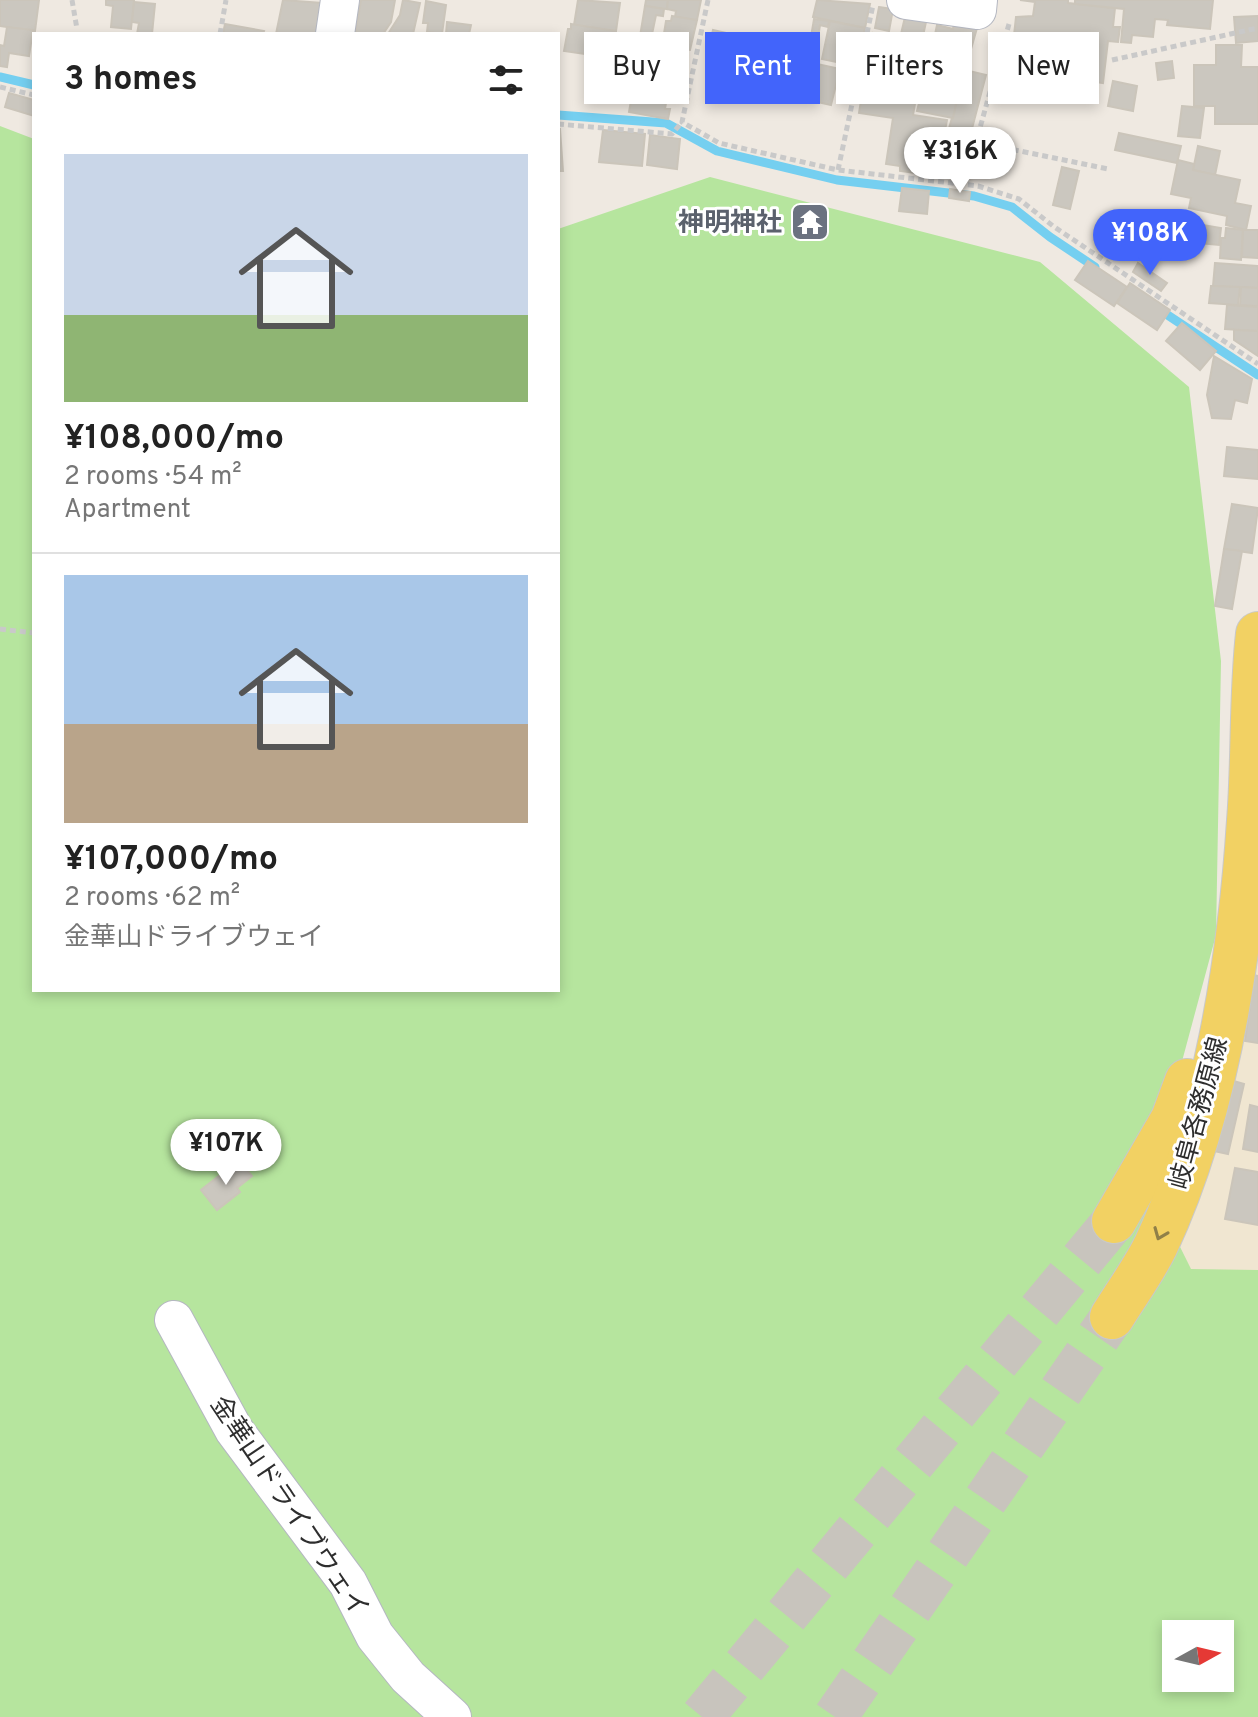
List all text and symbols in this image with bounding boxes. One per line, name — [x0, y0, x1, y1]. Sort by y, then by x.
chip: Buy — [584, 32, 689, 104]
chip: Rent — [705, 32, 820, 104]
chip: Filters — [836, 32, 972, 104]
chip: New — [988, 32, 1099, 104]
icon: filters — [484, 58, 528, 102]
text: 3 homes — [64, 59, 197, 102]
pin: ¥316K — [904, 127, 1016, 195]
text: ¥316K — [922, 136, 998, 169]
temple icon: 神明神社 — [789, 201, 831, 243]
icon: home — [224, 206, 368, 350]
place label: 神明神社 — [678, 208, 782, 241]
pin: ¥108K — [1094, 209, 1206, 277]
text: ¥108K — [1111, 218, 1189, 251]
text: ¥108,000/mo — [64, 418, 284, 461]
text: 2 rooms · 54 m² — [64, 461, 242, 494]
text: Apartment — [64, 494, 191, 527]
icon: home — [224, 627, 368, 771]
text: ¥107,000/mo — [64, 839, 278, 882]
text: 2 rooms · 62 m² — [64, 882, 240, 915]
text: 金華山ドライブウェイ — [64, 922, 324, 955]
street label: 岐阜各務原線 — [1164, 1034, 1237, 1193]
pin: ¥107K — [170, 1119, 282, 1187]
text: ¥107K — [188, 1128, 264, 1161]
one-way arrow — [1153, 1226, 1170, 1240]
street label: 金華山ドライブウェイ — [202, 1390, 374, 1624]
north arrow — [1162, 1620, 1234, 1692]
map controls — [1162, 1620, 1234, 1692]

